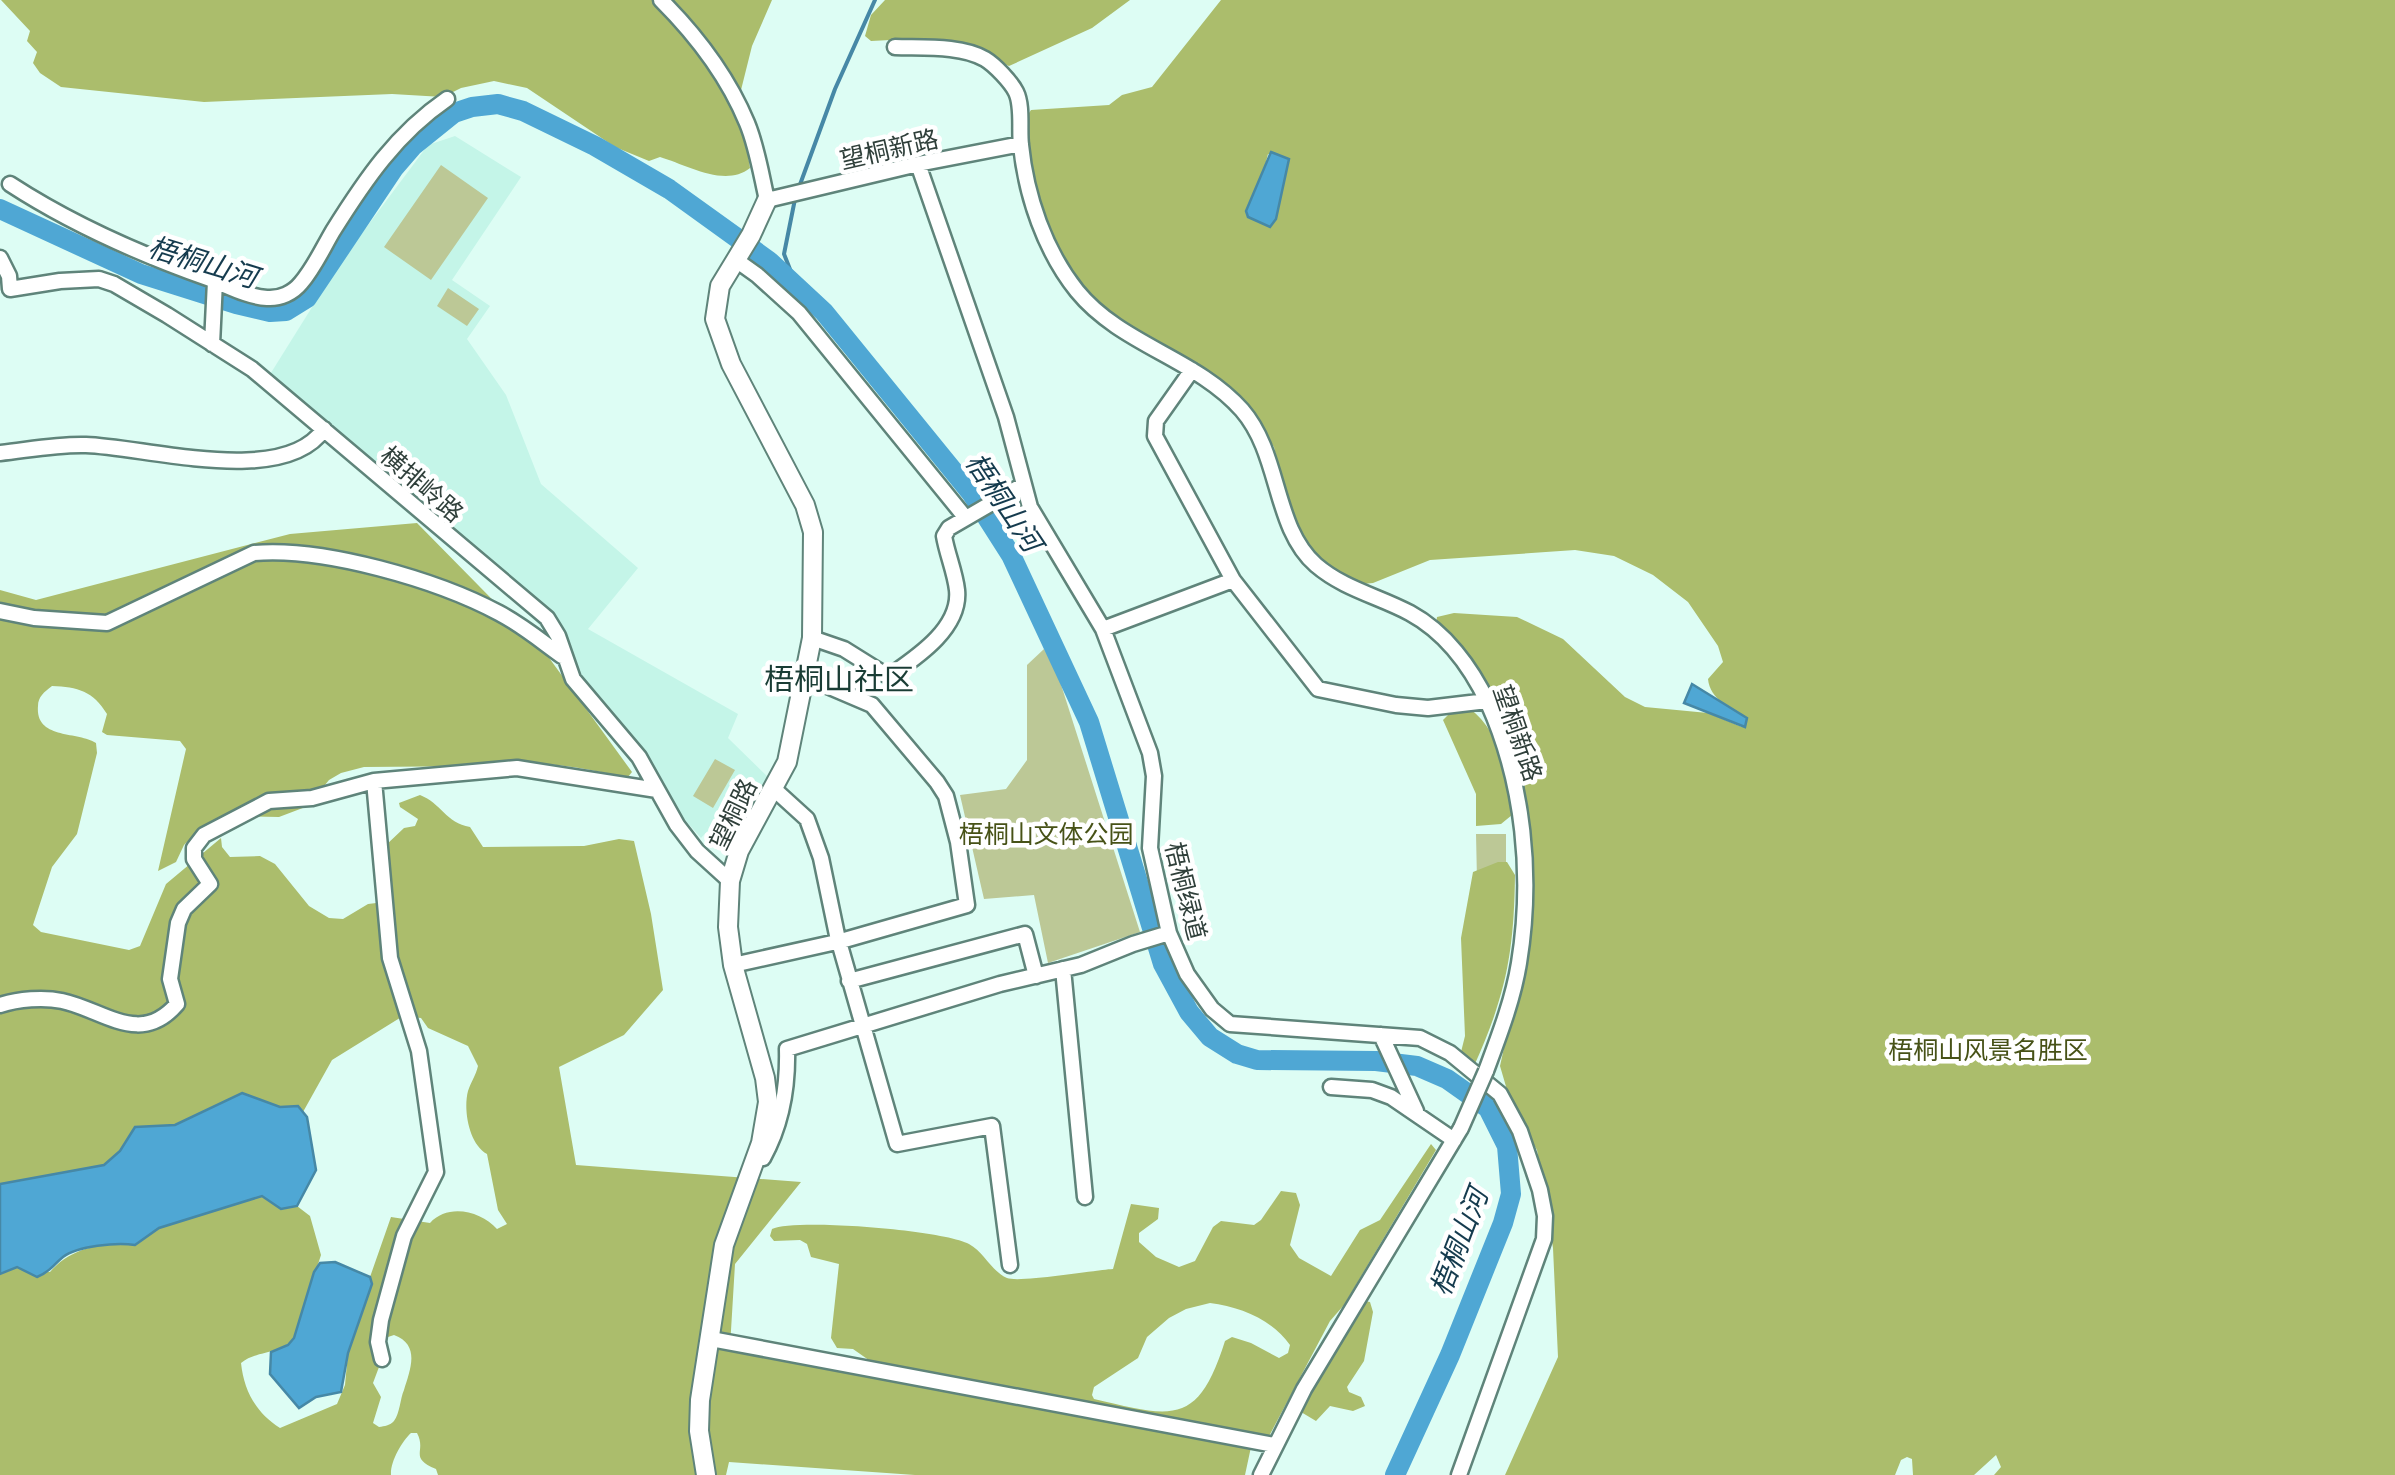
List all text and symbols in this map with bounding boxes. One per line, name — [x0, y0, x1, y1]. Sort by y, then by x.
street label: 望桐新路 — [837, 123, 941, 175]
water label: 梧桐山河 — [144, 229, 266, 296]
street label: 横排岭路 — [374, 440, 470, 528]
water label: 梧桐山河 — [959, 446, 1052, 562]
district label: 梧桐山社区 — [764, 661, 914, 697]
street label: 望桐新路 — [1488, 681, 1548, 785]
street label: 望桐路 — [703, 774, 763, 854]
park label: 梧桐山文体公园 — [958, 819, 1134, 849]
street label: 梧桐绿道 — [1159, 839, 1213, 943]
park label: 梧桐山风景名胜区 — [1888, 1035, 2088, 1065]
water label: 梧桐山河 — [1423, 1179, 1497, 1300]

